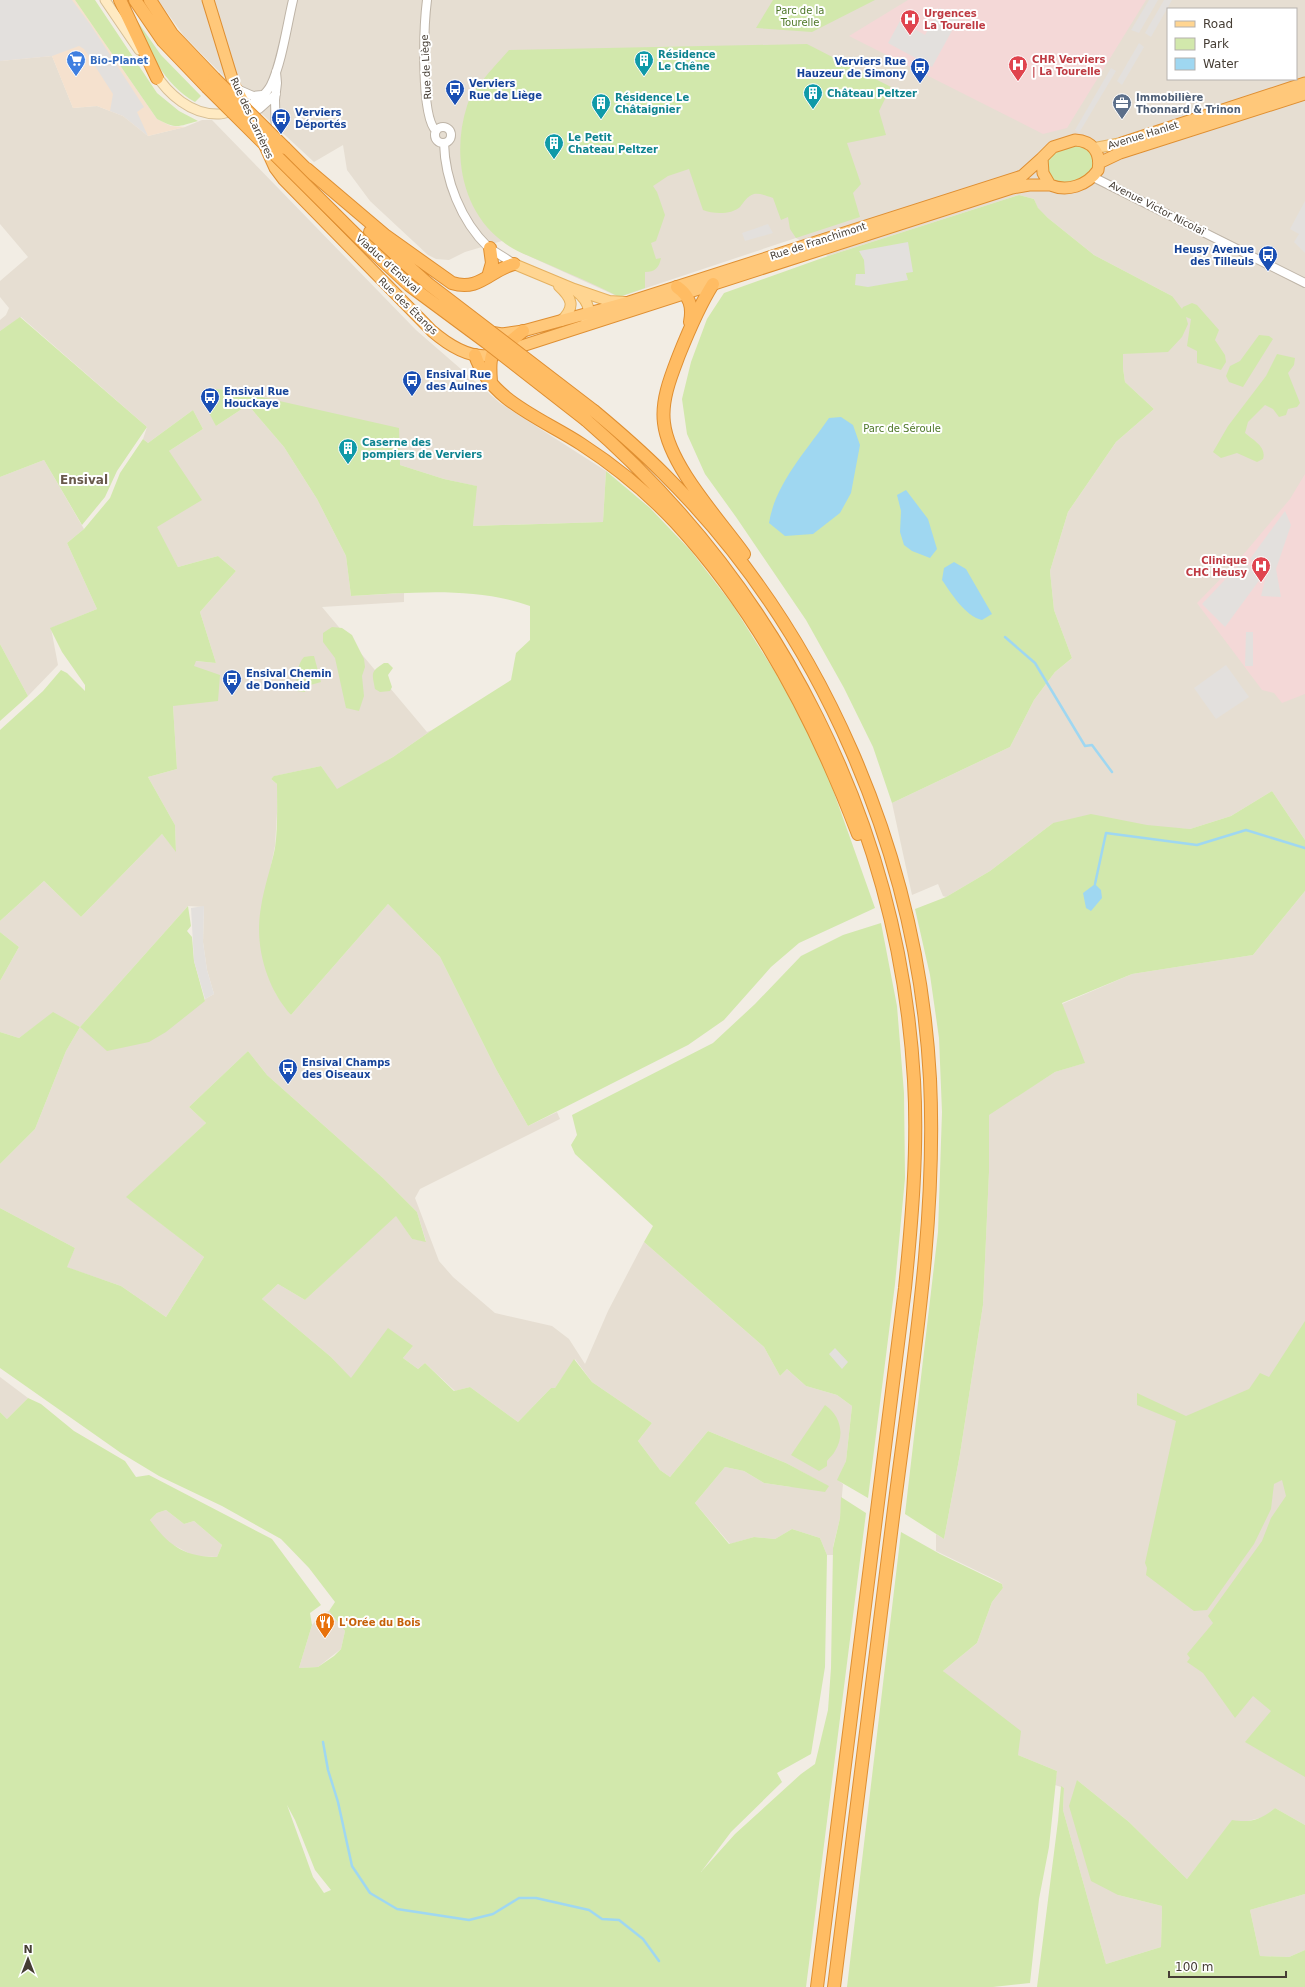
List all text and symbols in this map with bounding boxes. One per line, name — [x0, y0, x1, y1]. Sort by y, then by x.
park label: Parc de la Tourelle — [776, 5, 824, 28]
hospital icon: Urgences La Tourelle — [899, 8, 921, 36]
place label: Urgences La Tourelle — [924, 8, 986, 31]
legend — [1167, 8, 1297, 80]
text: Road — [1203, 17, 1233, 31]
street label: Rue de Liège — [419, 34, 433, 100]
text: Park — [1203, 37, 1229, 51]
supermarket icon: Bio-Planet — [65, 49, 87, 77]
building icon: Résidence Le Chêne — [633, 49, 655, 77]
place label: Résidence Le Chêne — [658, 49, 716, 72]
hospital icon: CHR Verviers | La Tourelle — [1007, 54, 1029, 82]
place label: CHR Verviers | La Tourelle — [1032, 54, 1105, 78]
place label: Bio-Planet — [90, 55, 148, 66]
place label: Verviers Rue Hauzeur de Simony — [797, 56, 906, 79]
bus stop icon: Verviers Rue Hauzeur de Simony — [909, 56, 931, 84]
text: Water — [1203, 57, 1239, 71]
street label: Rue des Carrières — [228, 76, 276, 160]
bus stop icon: Verviers Rue de Liège — [444, 78, 466, 106]
place label: Verviers Rue de Liège — [469, 78, 542, 101]
building icon: Château Peltzer — [802, 82, 824, 110]
place label: Château Peltzer — [827, 88, 917, 99]
building icon: Résidence Le Châtaignier — [590, 92, 612, 120]
place label: Résidence Le Châtaignier — [615, 92, 689, 115]
office icon: Immobilière Thonnard & Trinon — [1111, 92, 1133, 120]
place label: Immobilière Thonnard & Trinon — [1136, 92, 1241, 115]
bus stop icon: Verviers Déportés — [270, 107, 292, 135]
place label: Verviers Déportés — [295, 107, 347, 130]
street label: Avenue Hanlet — [1106, 119, 1180, 151]
building icon: Le Petit Chateau Peltzer — [543, 132, 565, 160]
place label: Le Petit Chateau Peltzer — [568, 132, 658, 155]
street label: Avenue Victor Nicolaï — [1107, 179, 1207, 237]
street label: Rue de Franchimont — [769, 220, 867, 262]
street label: Viaduc d’Ensival — [354, 233, 422, 295]
place label: Heusy Avenue des Tilleuls — [1174, 244, 1254, 267]
bus stop icon: Heusy Avenue des Tilleuls — [1257, 244, 1279, 272]
street label: Rue des Étangs — [376, 274, 440, 337]
bus stop icon: Ensival Rue des Aulnes — [401, 369, 423, 397]
place label: Ensival Rue des Aulnes — [426, 369, 491, 392]
bus stop icon: Ensival Rue Houckaye — [199, 386, 221, 414]
place label: Ensival Rue Houckaye — [224, 386, 289, 409]
park label: Parc de Séroule — [863, 423, 941, 434]
building icon: Caserne des pompiers de Verviers — [337, 437, 359, 465]
place label: Caserne des pompiers de Verviers — [362, 437, 482, 460]
district label: Ensival — [60, 473, 108, 487]
place label: Clinique CHC Heusy — [1186, 555, 1247, 578]
hospital icon: Clinique CHC Heusy — [1250, 555, 1272, 583]
bus stop icon: Ensival Chemin de Donheid — [221, 668, 243, 696]
place label: Ensival Chemin de Donheid — [246, 668, 332, 691]
bus stop icon: Ensival Champs des Oiseaux — [277, 1057, 299, 1085]
place label: Ensival Champs des Oiseaux — [302, 1057, 390, 1080]
restaurant icon: L'Orée du Bois — [314, 1611, 336, 1639]
place label: L'Orée du Bois — [339, 1617, 421, 1628]
north arrow — [8, 1939, 48, 1979]
text: N — [23, 1943, 33, 1956]
scale bar — [1169, 1953, 1286, 1979]
text: 100 m — [1175, 1960, 1213, 1974]

